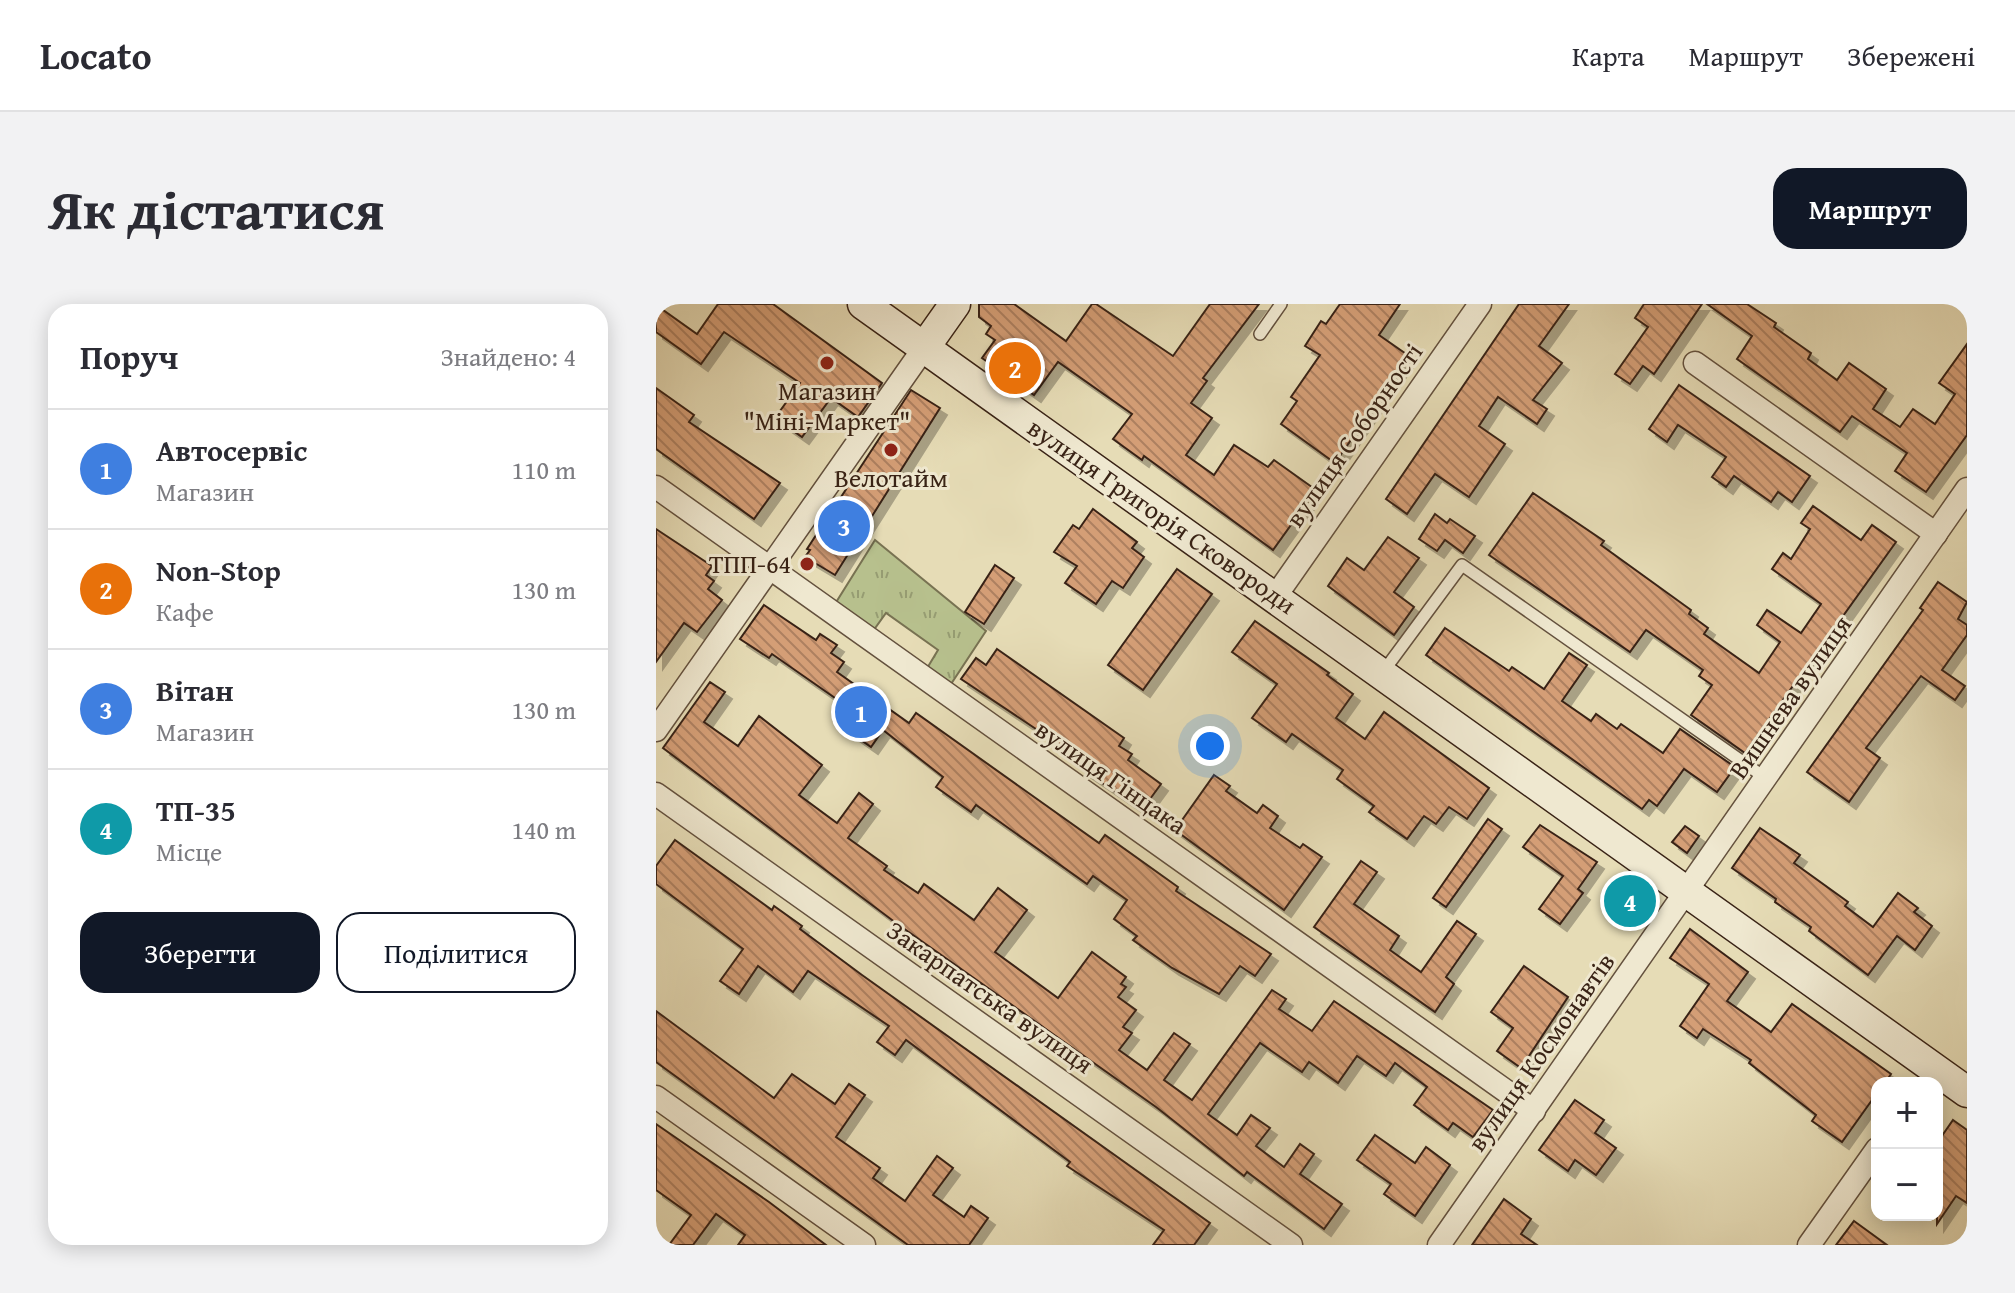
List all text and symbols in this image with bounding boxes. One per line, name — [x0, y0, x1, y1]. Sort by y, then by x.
text: Locato — [40, 27, 152, 83]
text: Карта — [1572, 35, 1645, 76]
text: Маршрут — [1689, 35, 1803, 76]
text: Збережені — [1847, 35, 1975, 76]
text: Як дістатися — [48, 167, 384, 250]
button: Маршрут — [1773, 168, 1967, 249]
text: Поруч — [80, 332, 178, 381]
street label: вулиця Соборності — [1275, 335, 1432, 535]
text: Знайдено: 4 — [440, 337, 576, 376]
pin: 2 — [989, 338, 1041, 398]
marker: Магазин "Міні-Маркет" — [818, 354, 836, 372]
place label: Магазин "Міні-Маркет" — [743, 371, 911, 440]
street label: вулиця Григорія Сковороди — [1020, 408, 1304, 623]
text: Автосервіс — [156, 428, 307, 472]
marker: Велотайм — [882, 441, 900, 459]
text: 1 — [99, 450, 113, 489]
text: 110 m — [511, 450, 576, 489]
place label: Велотайм — [834, 458, 948, 497]
text: Магазин — [156, 472, 254, 511]
pin: 3 — [818, 496, 870, 556]
place label: ТПП-64 — [709, 544, 791, 583]
text: Non-Stop — [156, 548, 281, 592]
marker: ТПП-64 — [798, 555, 816, 573]
text: 2 — [99, 570, 113, 609]
text: 130 m — [511, 570, 576, 609]
text: Кафе — [156, 592, 214, 631]
street label: Вишнева вулиця — [1719, 607, 1861, 786]
text: Вітан — [156, 668, 234, 712]
pin: 1 — [835, 682, 887, 742]
text: 3 — [99, 690, 113, 729]
text: 130 m — [511, 690, 576, 729]
street label: вулиця Гінцака — [1027, 710, 1196, 844]
text: Магазин — [156, 712, 254, 751]
your location — [1190, 726, 1230, 766]
text: ТП-35 — [156, 788, 236, 832]
text: 4 — [99, 810, 113, 849]
text: 140 m — [511, 810, 576, 849]
text: Місце — [156, 832, 222, 871]
pin: 4 — [1604, 871, 1656, 931]
street label: Закарпатська вулиця — [879, 910, 1102, 1083]
button: Зберегти — [80, 912, 320, 993]
button: Поділитися — [336, 912, 576, 993]
street label: вулиця Космонавтів — [1457, 944, 1624, 1159]
map controls — [1871, 1077, 1943, 1221]
button: + — [1871, 1077, 1943, 1149]
button: − — [1871, 1149, 1943, 1221]

